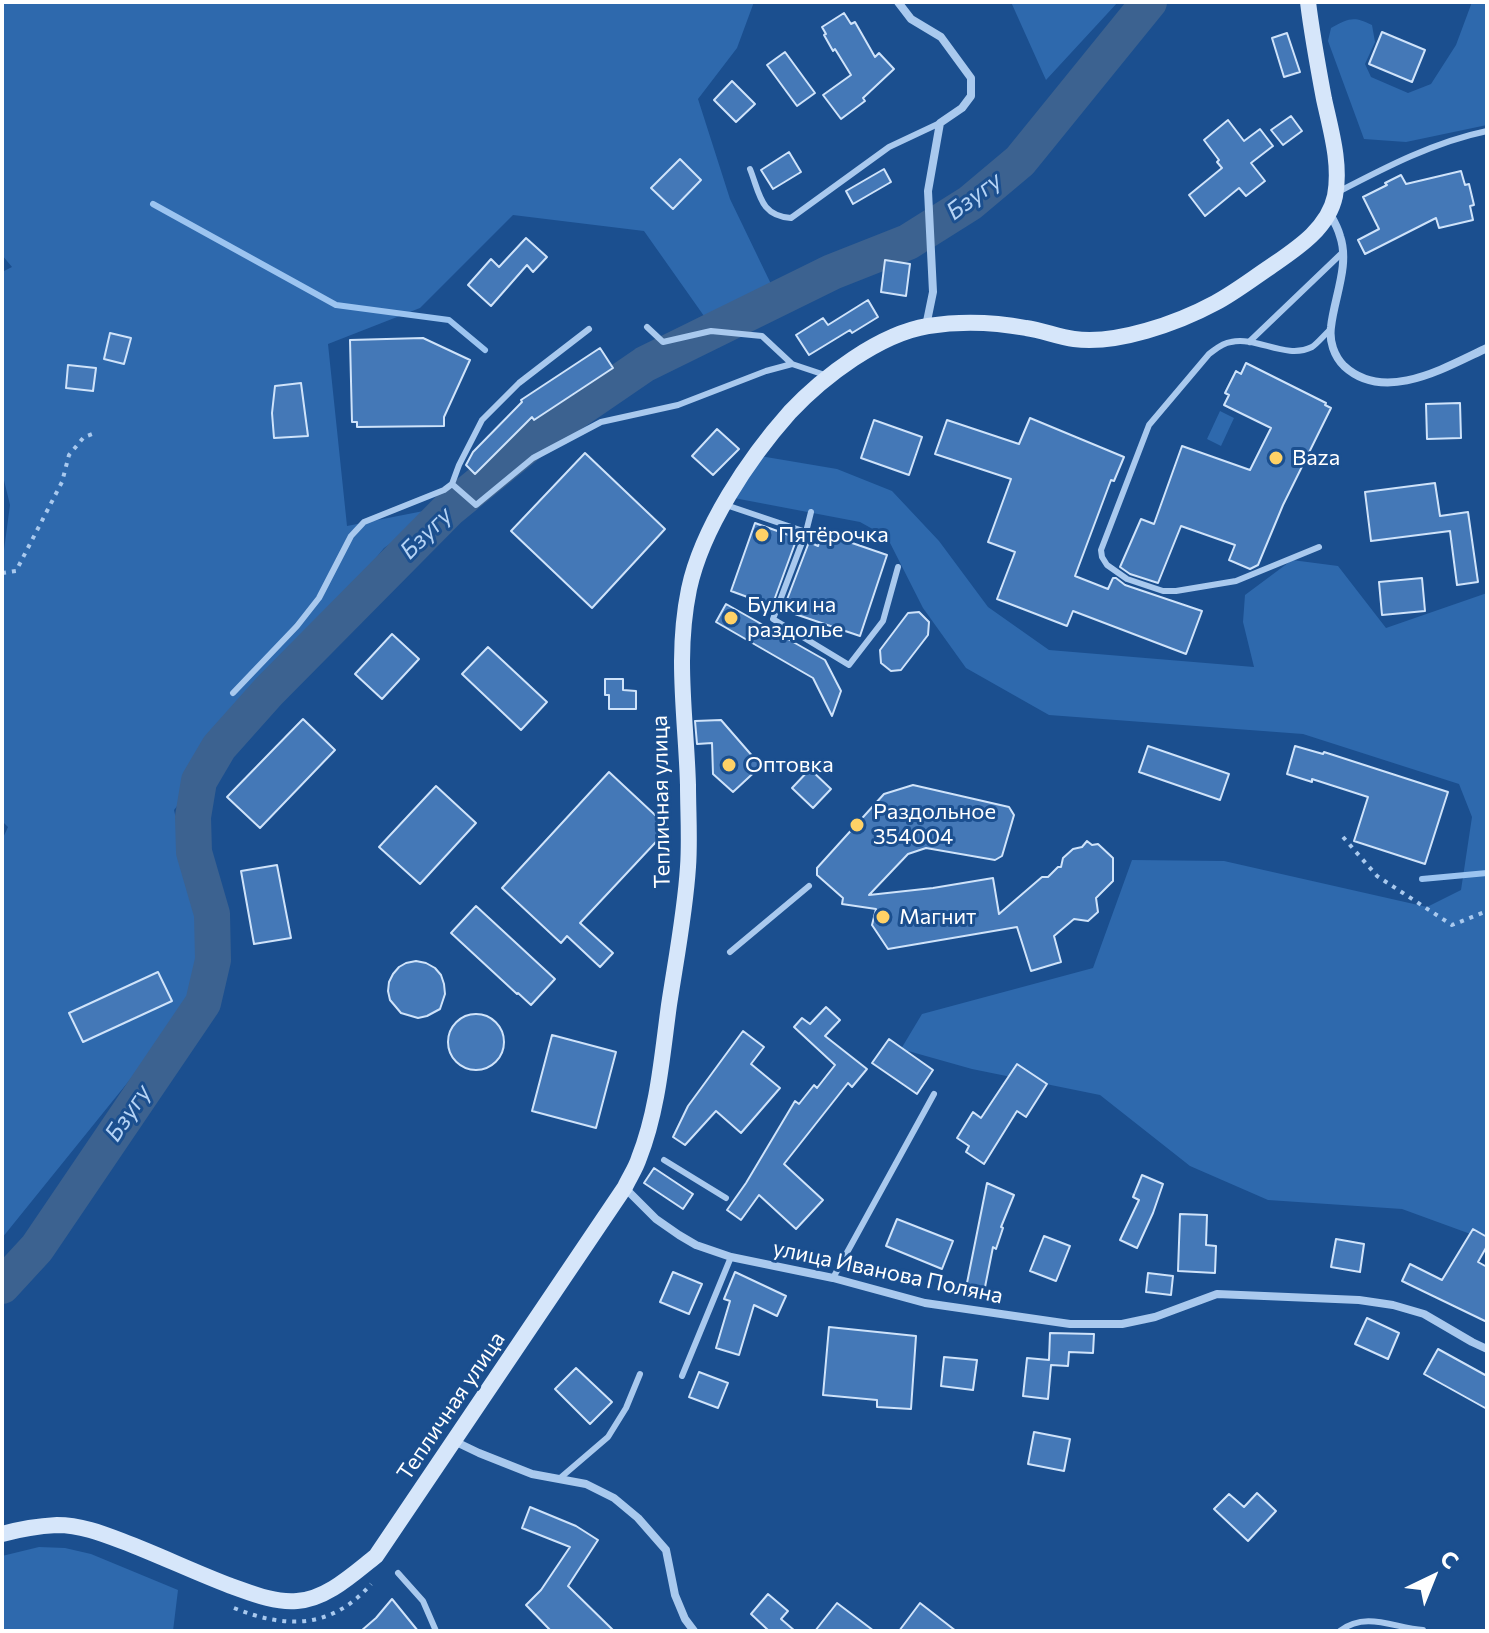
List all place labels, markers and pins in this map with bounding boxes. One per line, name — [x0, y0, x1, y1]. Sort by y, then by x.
place label: Baza — [1292, 445, 1340, 471]
marker: Baza — [1267, 449, 1285, 467]
place label: Пятёрочка — [778, 522, 889, 548]
marker: Пятёрочка — [753, 526, 771, 544]
place label: Булки на раздолье — [747, 592, 843, 644]
marker: Булки на раздолье — [722, 609, 740, 627]
place label: Оптовка — [745, 752, 834, 778]
marker: Оптовка — [720, 756, 738, 774]
place label: Раздольное 354004 — [873, 799, 996, 850]
marker: Раздольное 354004 — [848, 816, 866, 834]
place label: Магнит — [899, 904, 976, 930]
marker: Магнит — [874, 908, 892, 926]

